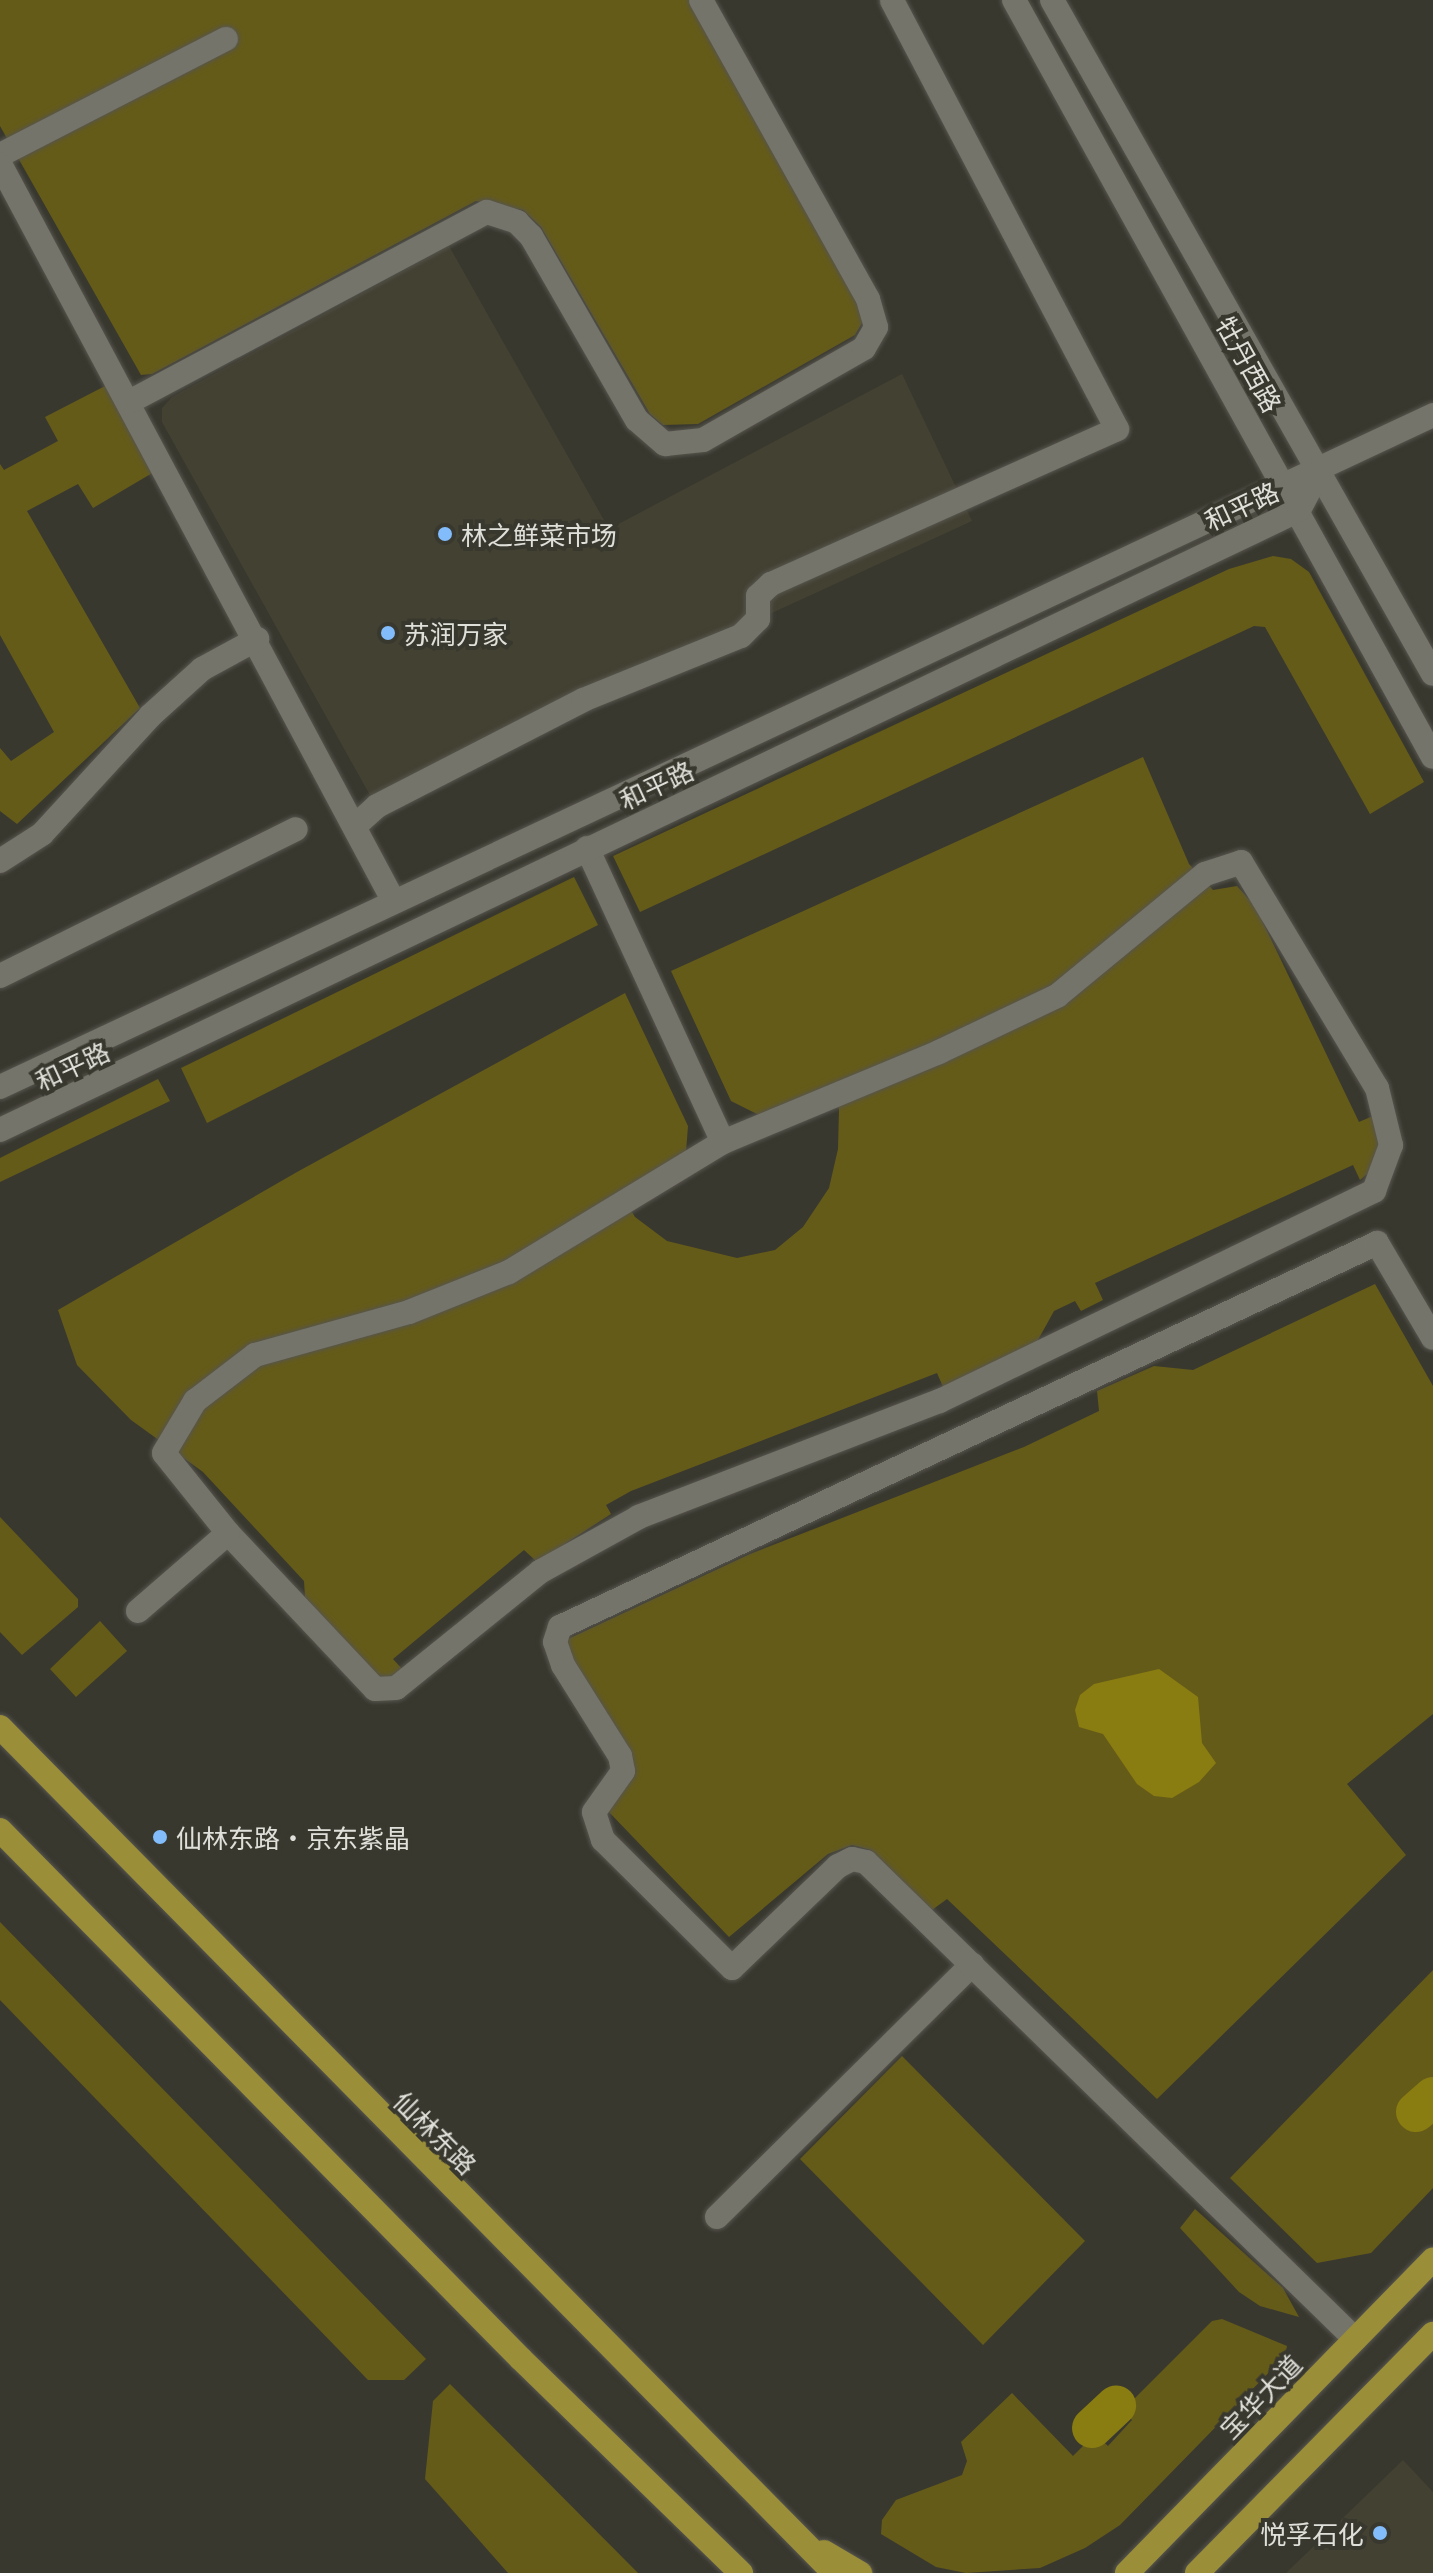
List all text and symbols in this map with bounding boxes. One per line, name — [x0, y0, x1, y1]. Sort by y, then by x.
street label: 牡丹西路 — [1211, 311, 1289, 417]
street label: 和平路 — [1199, 474, 1283, 536]
place label: 林之鲜菜市场 — [461, 518, 617, 550]
marker: 林之鲜菜市场 — [436, 525, 454, 543]
place label: 苏润万家 — [404, 617, 508, 649]
marker: 苏润万家 — [379, 624, 397, 642]
street label: 和平路 — [614, 753, 698, 815]
street label: 和平路 — [30, 1034, 114, 1096]
place label: 仙林东路·京东紫晶 — [176, 1821, 410, 1853]
marker: 仙林东路·京东紫晶 — [151, 1828, 169, 1846]
street label: 仙林东路 — [388, 2084, 484, 2180]
street label: 宝华大道 — [1213, 2348, 1307, 2444]
place label: 悦孚石化 — [1260, 2517, 1364, 2549]
marker: 悦孚石化 — [1371, 2524, 1389, 2542]

